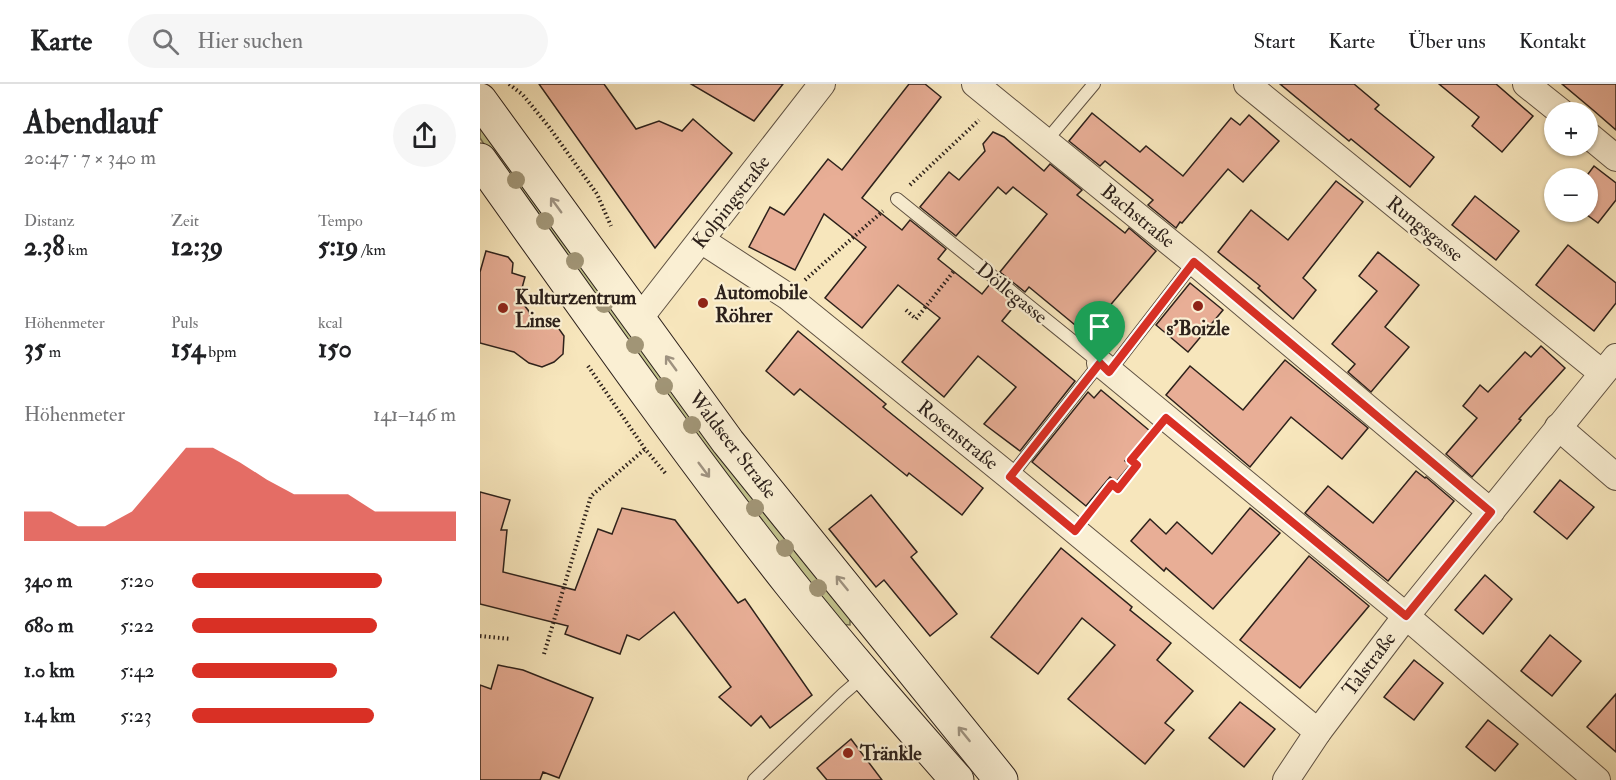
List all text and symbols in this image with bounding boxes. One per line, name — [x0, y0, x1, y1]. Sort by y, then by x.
search box — [128, 14, 548, 68]
text: Karte — [30, 24, 92, 59]
icon: search — [149, 25, 182, 58]
text: Hier suchen — [197, 27, 303, 55]
text: Start — [1253, 28, 1295, 55]
text: Karte — [1328, 28, 1375, 55]
text: Über uns — [1408, 28, 1486, 55]
text: Kontakt — [1519, 28, 1586, 55]
text: Abendlauf — [24, 102, 158, 143]
map controls — [1544, 102, 1598, 222]
button: + — [1544, 102, 1598, 156]
button: share — [393, 104, 456, 167]
text: 20:47 · 7 × 340 m — [24, 145, 156, 170]
street label: Kolpingstraße — [687, 150, 776, 254]
button: − — [1544, 168, 1598, 222]
street label: Bachstraße — [1096, 179, 1180, 253]
street label: Rungsgasse — [1382, 190, 1468, 268]
one-way arrow — [550, 197, 562, 213]
text: Distanz — [24, 211, 75, 231]
text: Zeit — [171, 211, 199, 231]
text: Tempo — [318, 211, 363, 231]
text: 2.38 — [24, 231, 64, 263]
text: 12:39 — [171, 231, 223, 263]
text: 5:19 — [318, 231, 358, 263]
text: km — [64, 240, 88, 260]
text: /km — [358, 240, 386, 260]
street label: Döllegasse — [971, 257, 1053, 329]
place label: Automobile Röhrer — [714, 280, 808, 328]
place label: Kulturzentrum Linse — [515, 285, 637, 333]
marker: Automobile Röhrer — [696, 296, 710, 310]
marker: s'Boizle — [1191, 299, 1205, 313]
marker: Kulturzentrum Linse — [496, 301, 510, 315]
pin — [1074, 301, 1125, 363]
icon: arrive — [1083, 310, 1116, 343]
text: Höhenmeter — [24, 313, 105, 333]
text: Puls — [171, 313, 198, 333]
text: kcal — [318, 313, 343, 333]
place label: s'Boizle — [1167, 316, 1230, 341]
text: 35 — [24, 333, 45, 365]
text: 154 — [171, 333, 205, 365]
text: 150 — [318, 333, 352, 365]
text: m — [45, 342, 61, 362]
text: bpm — [205, 342, 237, 362]
one-way arrow — [664, 355, 677, 371]
street label: Waldseer Straße — [683, 386, 783, 504]
street label: Rosenstraße — [912, 395, 1004, 475]
text: Höhenmeter — [24, 402, 125, 427]
text: 141–146 m — [373, 402, 456, 427]
one-way arrow — [697, 462, 710, 478]
text: 340 m — [24, 568, 72, 593]
text: 5:20 — [120, 568, 154, 593]
one-way arrow — [835, 575, 848, 591]
text: 680 m — [24, 613, 73, 638]
text: 5:22 — [120, 613, 154, 638]
street label: Talstraße — [1337, 627, 1401, 701]
text: 1.0 km — [24, 658, 75, 683]
text: 5:42 — [120, 658, 155, 683]
text: 1.4 km — [24, 703, 75, 728]
text: 5:23 — [120, 703, 152, 728]
one-way arrow — [958, 727, 971, 743]
place label: Tränkle — [859, 741, 922, 766]
marker: Tränkle — [841, 746, 855, 760]

